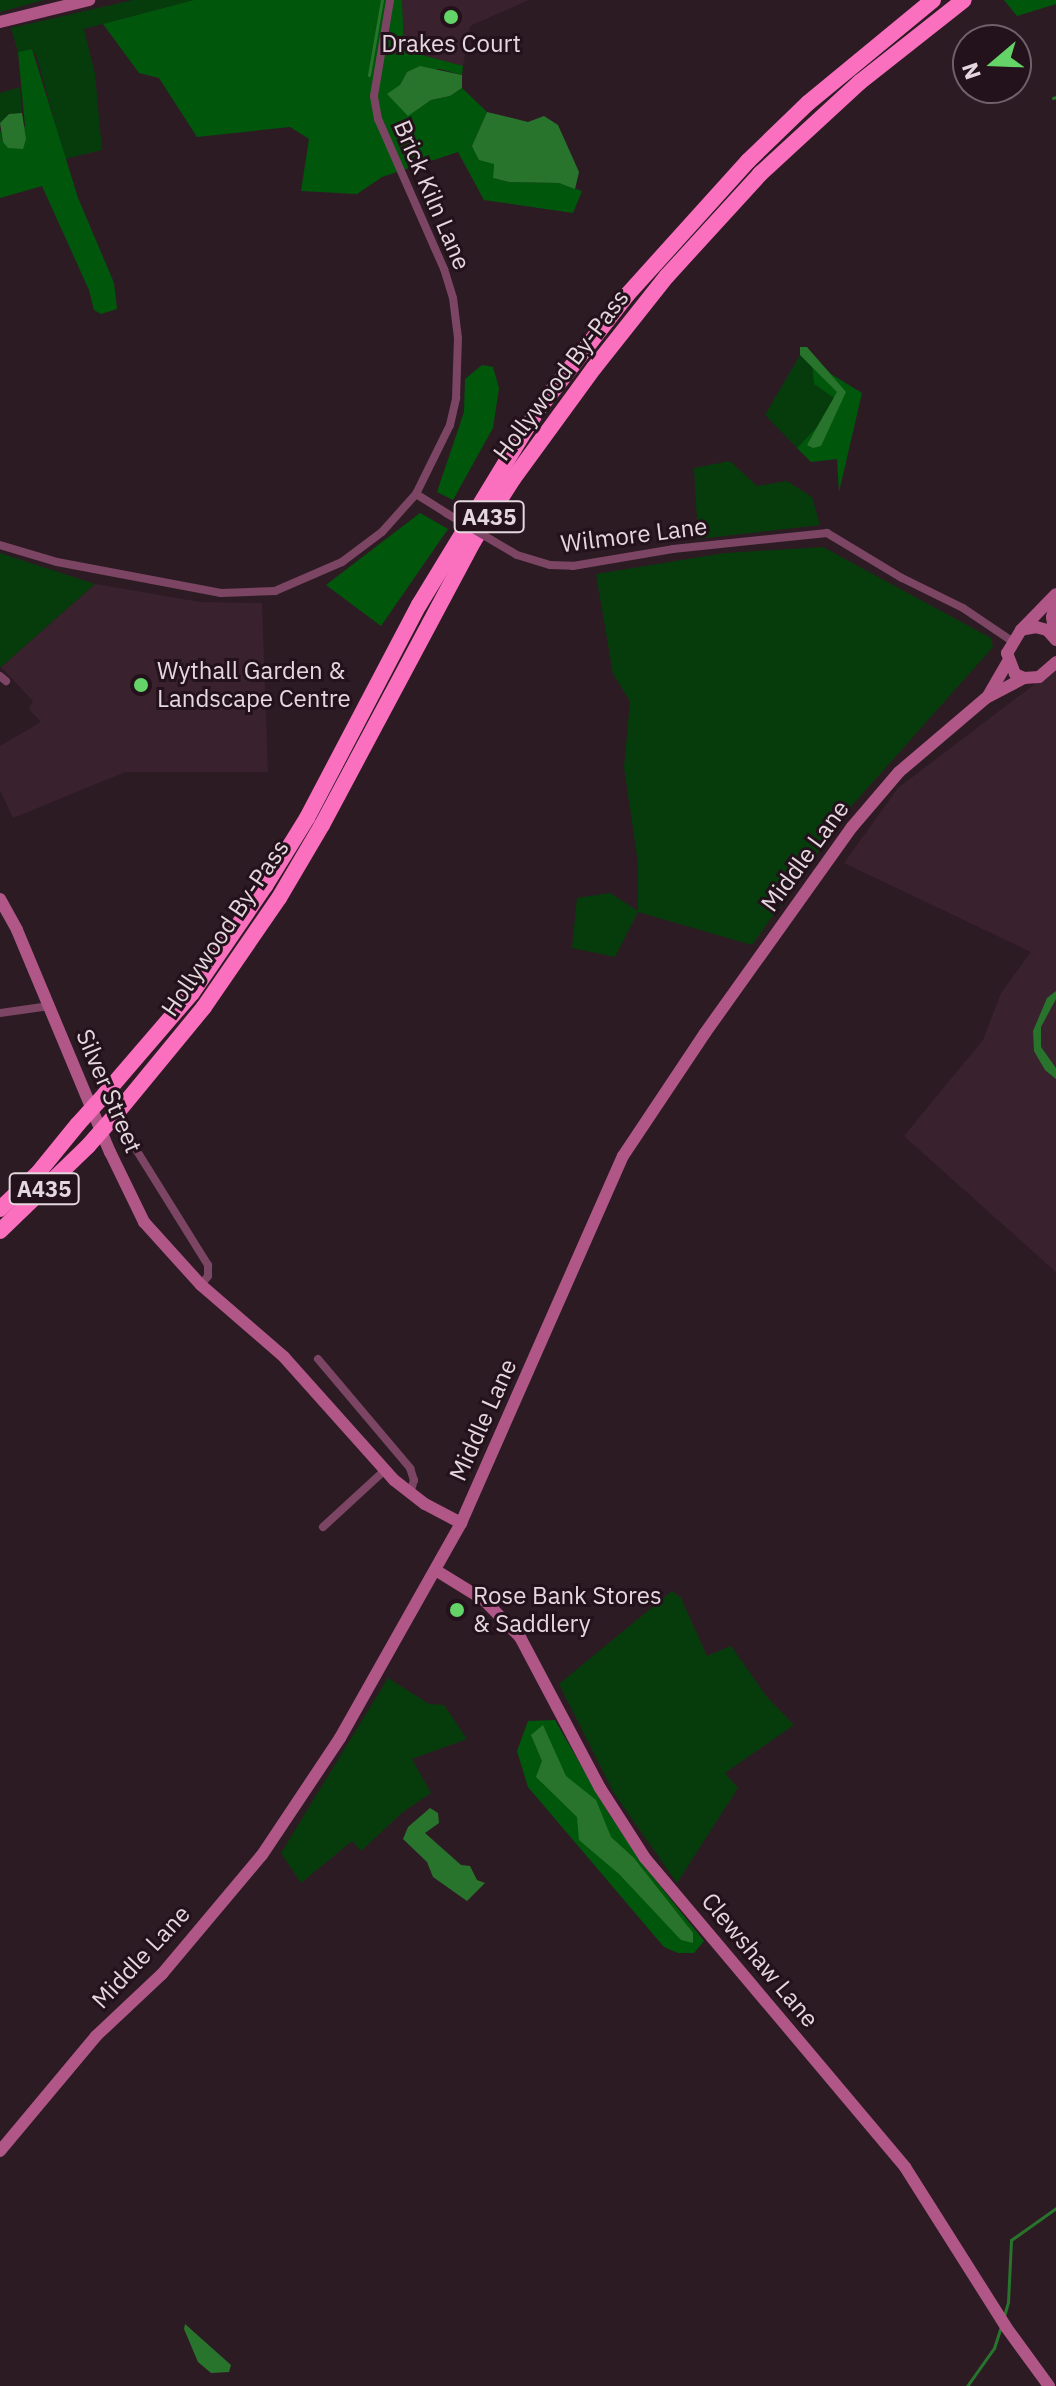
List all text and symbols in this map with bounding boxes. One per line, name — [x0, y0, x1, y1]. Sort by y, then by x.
marker: Drakes Court — [442, 8, 460, 26]
north arrow — [952, 24, 1032, 104]
place label: Drakes Court — [381, 30, 521, 58]
text: N — [954, 59, 987, 84]
street label: Brick Kiln Lane — [388, 116, 476, 274]
street label: Hollywood By-Pass — [487, 284, 635, 466]
road number: A435 — [453, 499, 525, 535]
street label: Wilmore Lane — [559, 512, 709, 558]
place label: Wythall Garden & Landscape Centre — [157, 657, 351, 713]
marker: Wythall Garden & Landscape Centre — [132, 676, 150, 694]
street label: Middle Lane — [755, 795, 855, 917]
street label: Hollywood By-Pass — [155, 834, 295, 1022]
street label: Silver Street — [70, 1025, 148, 1157]
road number: A435 — [8, 1171, 80, 1207]
street label: Middle Lane — [443, 1355, 523, 1485]
place label: Rose Bank Stores & Saddlery — [473, 1582, 662, 1638]
marker: Rose Bank Stores & Saddlery — [448, 1601, 466, 1619]
street label: Clewshaw Lane — [695, 1887, 825, 2033]
street label: Middle Lane — [86, 1900, 196, 2014]

